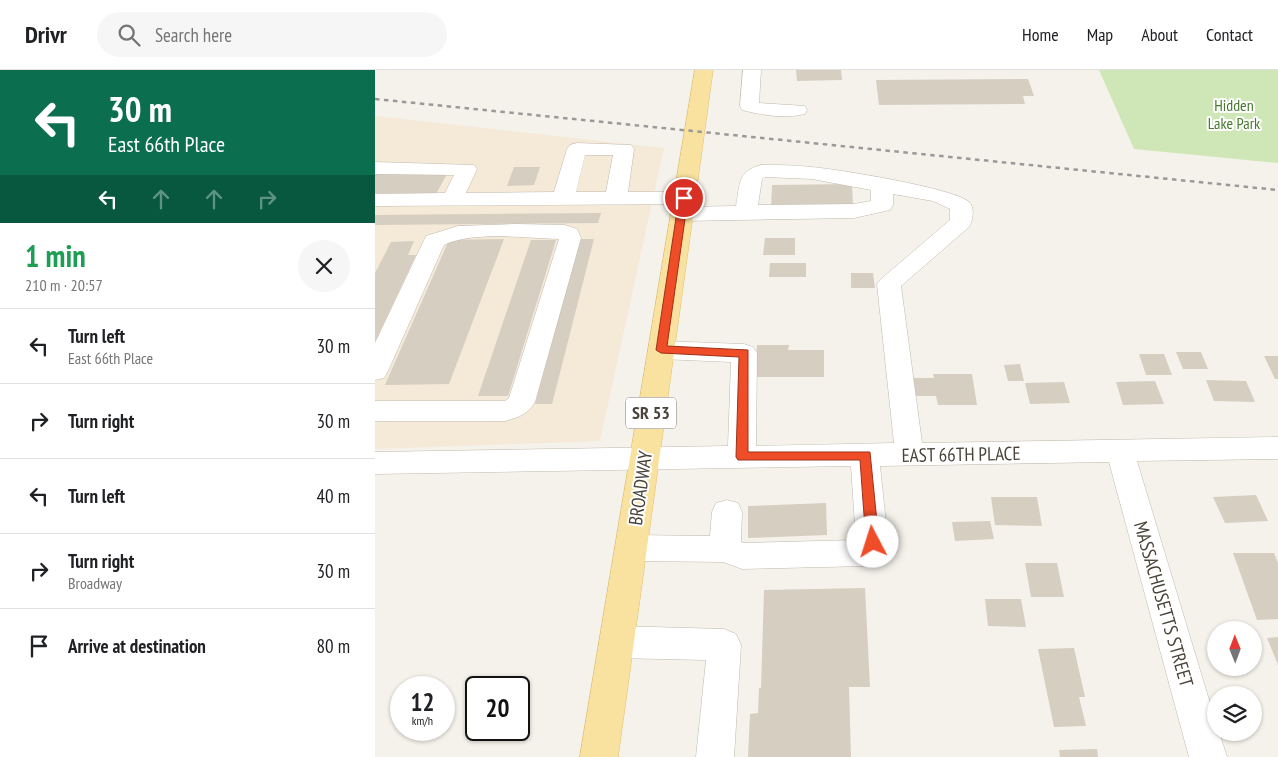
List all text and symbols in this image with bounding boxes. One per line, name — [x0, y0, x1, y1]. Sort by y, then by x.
search box — [97, 12, 447, 57]
text: Drivr — [25, 19, 67, 50]
icon: search — [115, 21, 143, 49]
text: Search here — [155, 23, 232, 47]
text: Home — [1022, 23, 1059, 46]
text: Map — [1087, 23, 1113, 46]
text: About — [1141, 23, 1178, 46]
text: Contact — [1206, 23, 1253, 46]
text: 30 m — [108, 86, 172, 132]
icon: left — [25, 90, 90, 155]
park label: Hidden Lake Park — [1208, 95, 1261, 133]
text: East 66th Place — [108, 130, 225, 158]
pin — [663, 177, 705, 219]
icon: arrive — [670, 184, 698, 212]
icon: left — [94, 185, 122, 213]
icon: ahead — [147, 185, 175, 213]
icon: ahead — [200, 185, 228, 213]
icon: right — [253, 185, 281, 213]
text: 1 min — [25, 236, 86, 275]
button: close — [298, 240, 350, 292]
text: 210 m · 20:57 — [25, 275, 103, 295]
text: Turn left — [68, 324, 125, 348]
icon: left — [25, 332, 53, 360]
text: 30 m — [317, 334, 350, 358]
text: East 66th Place — [68, 348, 153, 368]
road number: SR 53 — [626, 398, 676, 428]
icon: right — [25, 407, 53, 435]
text: Turn right — [68, 409, 134, 433]
text: 30 m — [317, 409, 350, 433]
street label: EAST 66TH PLACE — [901, 441, 1021, 467]
street label: BROADWAY — [623, 449, 657, 527]
icon: left — [25, 482, 53, 510]
text: Turn left — [68, 484, 125, 508]
text: 40 m — [317, 484, 350, 508]
position arrow — [846, 515, 898, 567]
street label: MASSACHUSETTS STREET — [1129, 518, 1199, 690]
text: Turn right — [68, 549, 134, 573]
icon: right — [25, 557, 53, 585]
text: 30 m — [317, 559, 350, 583]
text: Broadway — [68, 573, 122, 593]
north arrow — [1207, 621, 1263, 676]
map controls — [1207, 621, 1262, 741]
icon: arrive — [25, 632, 53, 660]
text: Arrive at destination — [68, 634, 206, 658]
text: 80 m — [317, 634, 350, 658]
speed limit sign: 20 — [465, 676, 530, 741]
text: 12 — [411, 686, 434, 718]
button: layers — [1207, 686, 1262, 741]
text: km/h — [412, 713, 433, 728]

